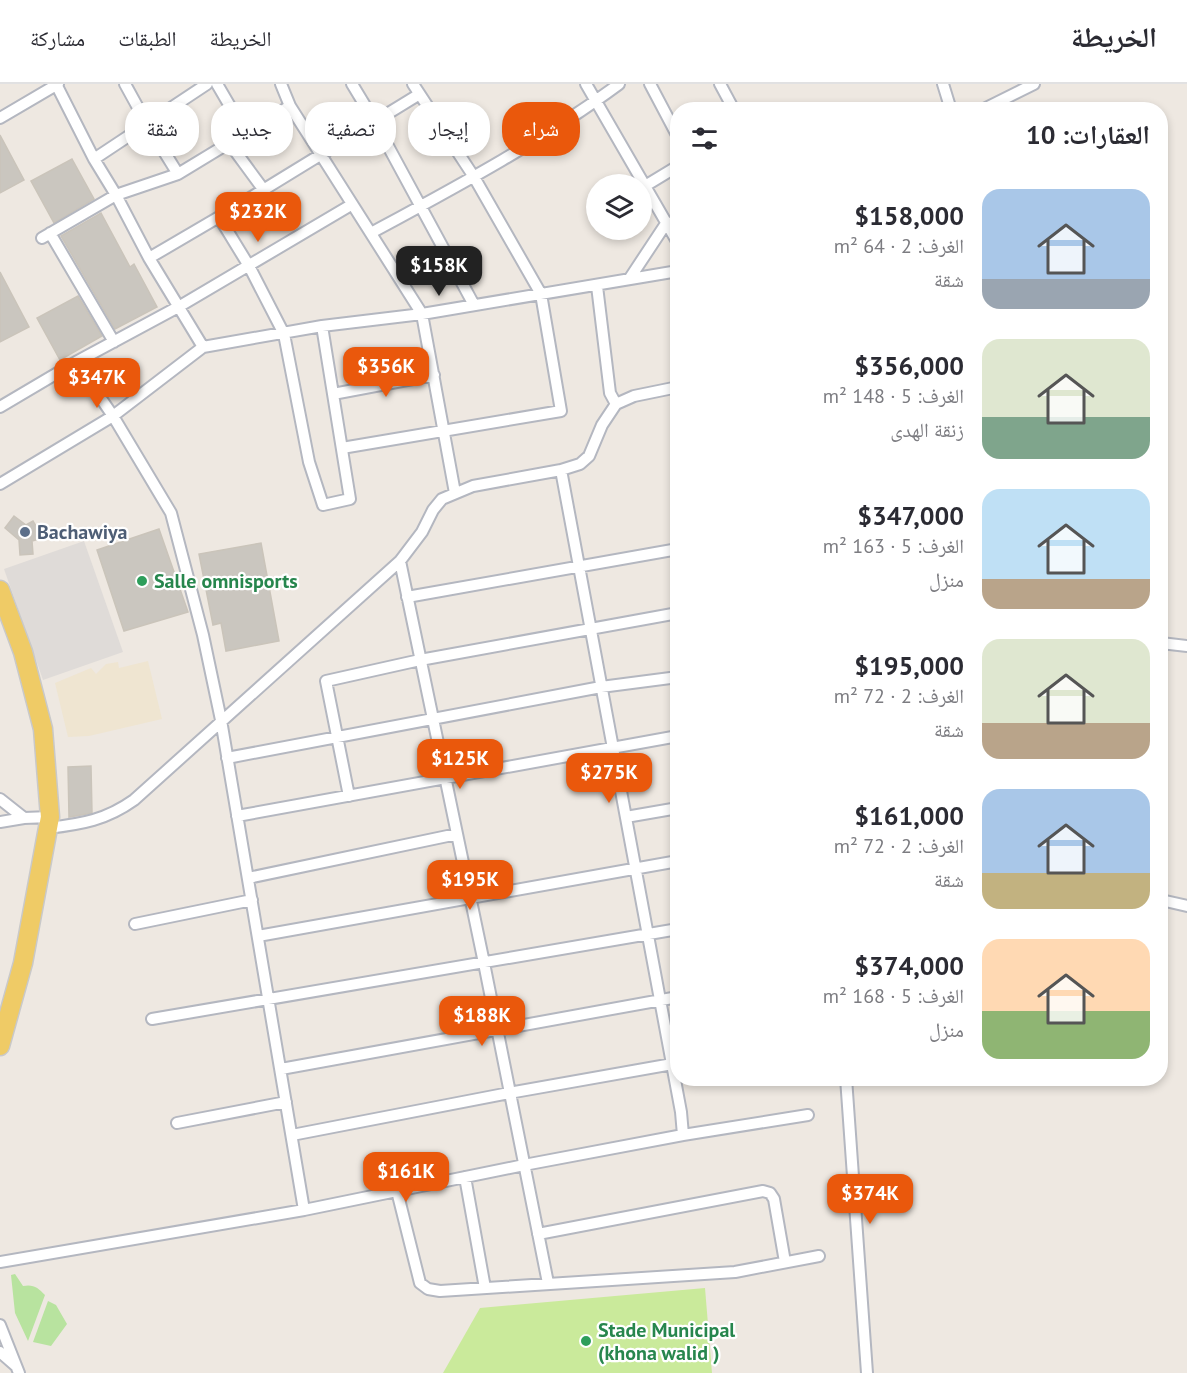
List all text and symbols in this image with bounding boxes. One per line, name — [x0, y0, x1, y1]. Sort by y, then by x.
text: الخريطة — [1071, 18, 1157, 55]
text: مشاركة — [30, 25, 85, 52]
text: الطبقات — [118, 25, 177, 52]
text: الخريطة — [210, 25, 271, 52]
chip: شقة — [125, 102, 199, 156]
chip: جديد — [211, 102, 293, 156]
chip: تصفية — [305, 102, 396, 156]
chip: إيجار — [408, 102, 490, 156]
chip: شراء — [502, 102, 580, 156]
text: العقارات: 10 — [1026, 118, 1150, 151]
icon: filters — [688, 122, 721, 155]
map controls — [586, 174, 652, 240]
button: layers — [586, 174, 652, 240]
pin: $232K — [216, 192, 300, 243]
text: $232K — [229, 198, 287, 224]
text: $158,000 — [854, 199, 964, 232]
icon: home — [1030, 213, 1102, 285]
text: الغرف: 2 · 64 m² — [834, 233, 964, 259]
pin: $158K — [397, 246, 481, 297]
text: $158K — [410, 252, 468, 278]
text: شقة — [934, 267, 964, 293]
pin: $356K — [344, 347, 428, 398]
text: $356,000 — [854, 349, 964, 382]
text: $356K — [357, 353, 415, 379]
pin: $347K — [55, 358, 139, 409]
icon: home — [1030, 363, 1102, 435]
text: $347K — [68, 364, 126, 390]
text: الغرف: 5 · 148 m² — [823, 383, 964, 409]
text: زنقة الهدى — [890, 417, 964, 443]
text: $347,000 — [857, 499, 964, 532]
icon: home — [1030, 513, 1102, 585]
place label: Bachawiya — [37, 519, 128, 545]
marker: Bachawiya — [18, 525, 32, 539]
text: الغرف: 5 · 163 m² — [823, 533, 964, 559]
text: منزل — [929, 567, 964, 593]
place label: Salle omnisports — [154, 568, 298, 594]
marker: Salle omnisports — [135, 574, 149, 588]
text: $195,000 — [854, 649, 964, 682]
icon: home — [1030, 663, 1102, 735]
text: الغرف: 2 · 72 m² — [834, 683, 964, 709]
text: شقة — [934, 717, 964, 743]
pin: $125K — [418, 739, 502, 790]
text: $125K — [431, 745, 489, 771]
pin: $275K — [567, 753, 651, 804]
text: $275K — [580, 759, 638, 785]
text: $161,000 — [854, 799, 964, 832]
icon: home — [1030, 813, 1102, 885]
text: الغرف: 2 · 72 m² — [834, 833, 964, 859]
pin: $195K — [428, 860, 512, 911]
text: $195K — [441, 866, 499, 892]
text: شقة — [934, 867, 964, 893]
text: $374,000 — [854, 949, 964, 982]
icon: home — [1030, 963, 1102, 1035]
text: الغرف: 5 · 168 m² — [823, 983, 964, 1009]
pin: $188K — [440, 996, 524, 1047]
text: $188K — [453, 1002, 511, 1028]
text: منزل — [929, 1017, 964, 1043]
pin: $161K — [364, 1152, 448, 1203]
text: $161K — [377, 1158, 435, 1184]
pin: $374K — [828, 1174, 912, 1225]
text: $374K — [841, 1180, 899, 1206]
place label: Stade Municipal (khona walid ) — [598, 1317, 735, 1366]
marker: Stade Municipal (khona walid ) — [579, 1334, 593, 1348]

